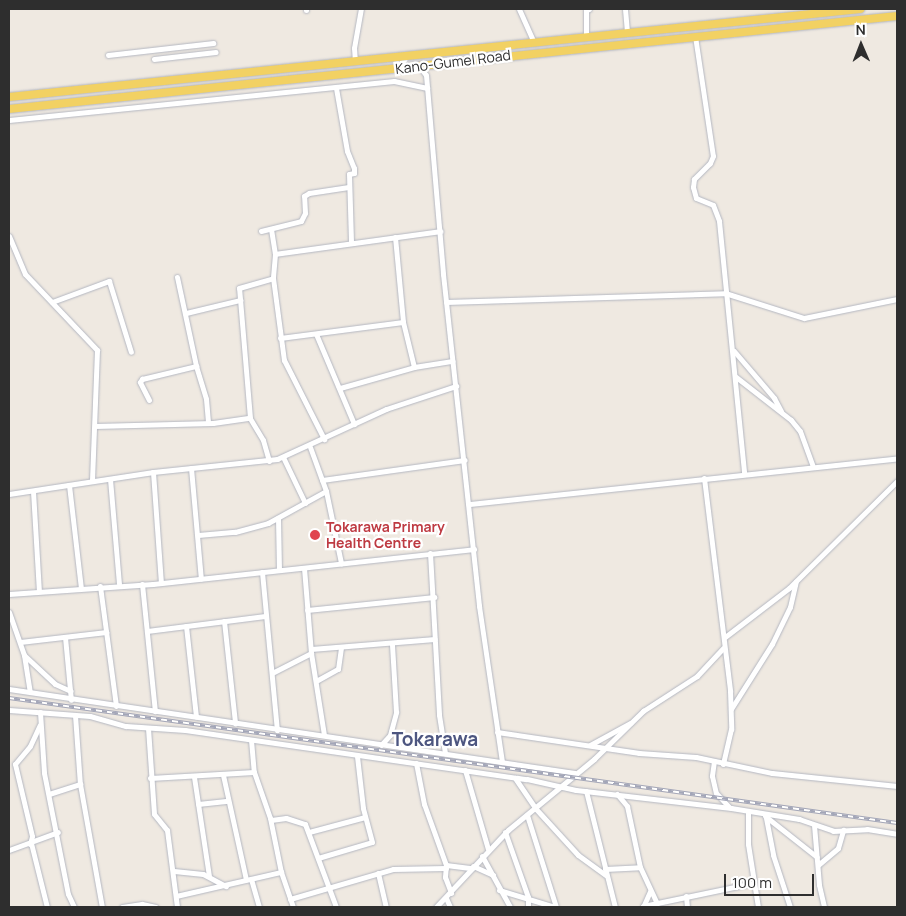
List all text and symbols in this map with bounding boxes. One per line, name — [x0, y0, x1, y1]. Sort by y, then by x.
north arrow — [836, 20, 886, 70]
text: N — [856, 20, 866, 39]
street label: Kano-Gumel Road — [394, 47, 512, 77]
place label: Tokarawa Primary Health Centre — [326, 519, 445, 552]
marker: Tokarawa Primary Health Centre — [308, 528, 322, 542]
district label: Tokarawa — [392, 729, 478, 751]
scale bar — [726, 864, 816, 896]
text: 100 m — [732, 872, 772, 893]

